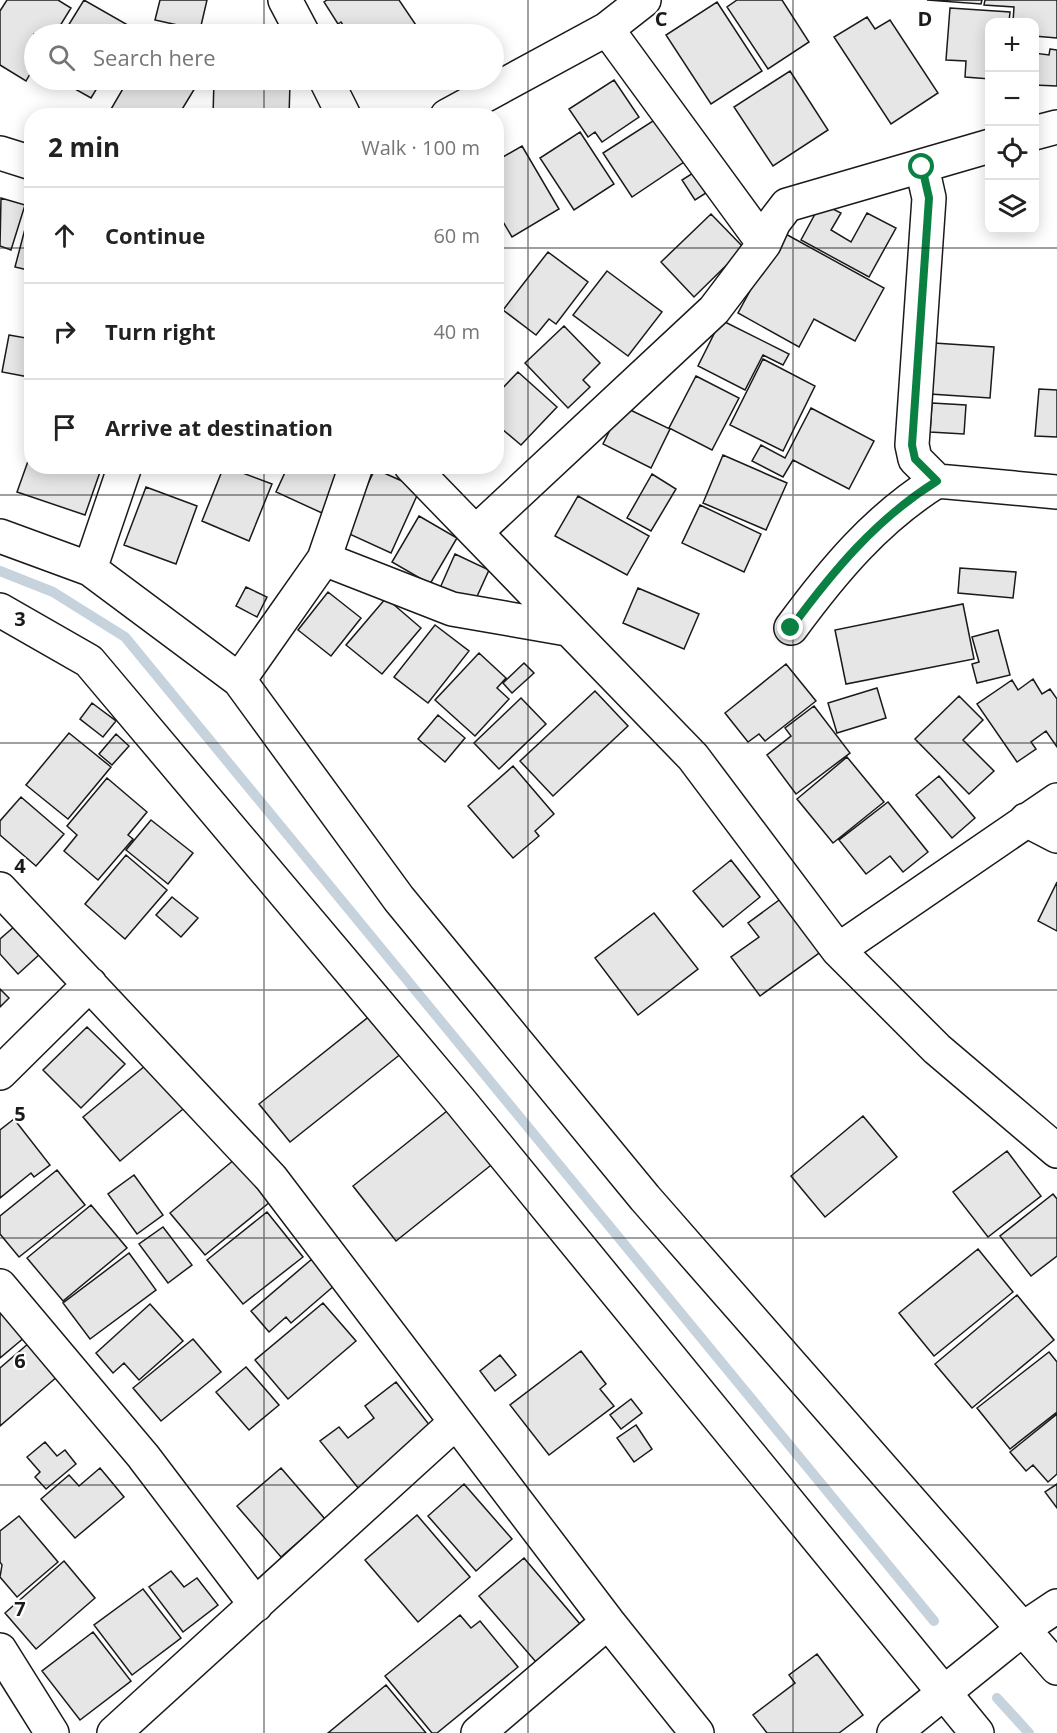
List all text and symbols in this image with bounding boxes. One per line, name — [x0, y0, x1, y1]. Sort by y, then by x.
text: C — [655, 5, 668, 32]
text: D — [918, 5, 932, 32]
map controls — [985, 18, 1039, 234]
button: + — [985, 18, 1039, 72]
search box — [24, 24, 504, 90]
icon: search — [45, 41, 78, 74]
text: Search here — [93, 42, 216, 72]
button: − — [985, 72, 1039, 126]
button: locate — [985, 126, 1039, 180]
text: 2 min — [48, 129, 120, 165]
text: Walk · 100 m — [361, 134, 480, 161]
route start — [908, 153, 934, 179]
button: layers — [985, 180, 1039, 234]
icon: ahead — [48, 219, 81, 252]
text: Continue — [105, 220, 205, 250]
text: 60 m — [433, 222, 480, 249]
icon: right — [48, 315, 81, 348]
text: Turn right — [105, 316, 216, 346]
text: 40 m — [433, 318, 480, 345]
icon: arrive — [48, 411, 81, 444]
text: Arrive at destination — [105, 412, 333, 442]
text: 3 — [14, 605, 26, 632]
route end — [777, 614, 803, 640]
text: 4 — [14, 852, 26, 879]
text: 5 — [14, 1100, 26, 1127]
text: 6 — [14, 1347, 26, 1374]
text: 7 — [14, 1595, 26, 1622]

